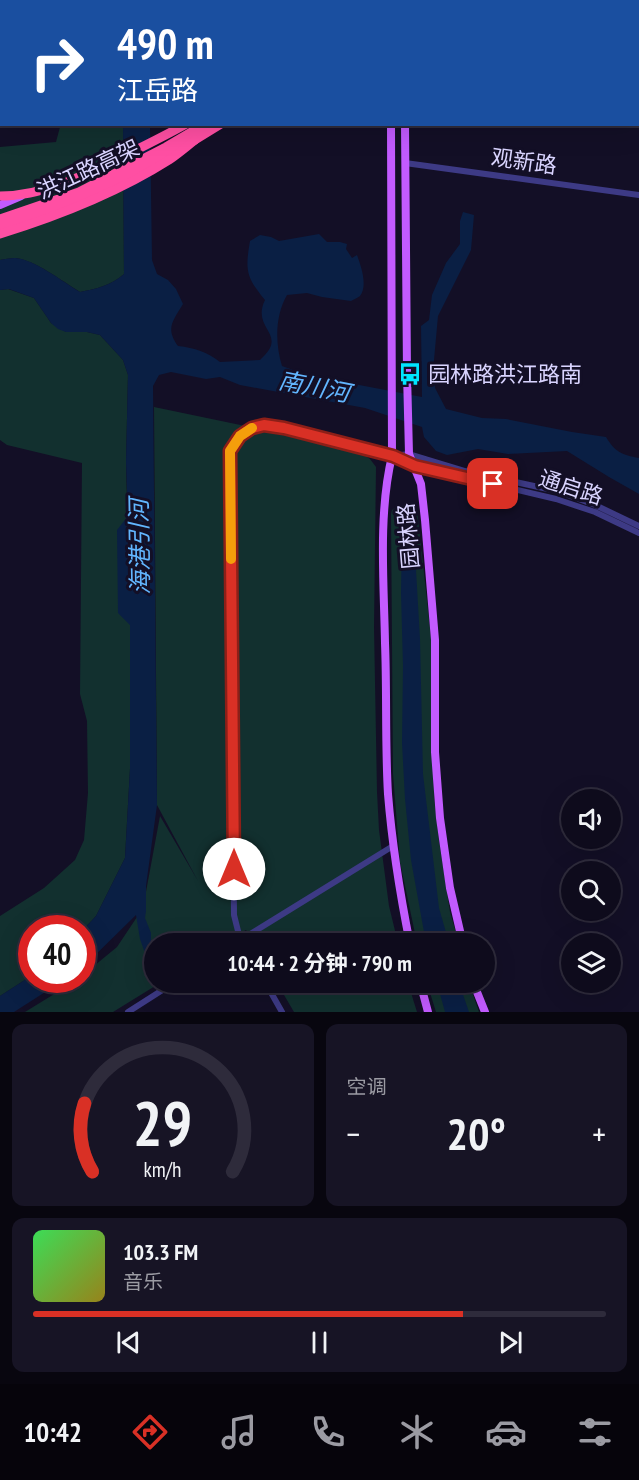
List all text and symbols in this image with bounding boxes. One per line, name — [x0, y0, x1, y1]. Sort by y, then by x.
text: 490 m — [117, 16, 214, 71]
icon: right — [18, 24, 96, 102]
text: 江岳路 — [117, 73, 198, 107]
street label: 洪江路高架 — [32, 133, 144, 205]
street label: 观新路 — [489, 143, 559, 179]
place label: 园林路洪江路南 — [428, 360, 582, 388]
bus stop icon: 园林路洪江路南 — [397, 361, 423, 387]
water label: 南川河 — [276, 364, 356, 409]
pin — [467, 458, 518, 509]
street label: 通启路 — [535, 463, 607, 511]
icon: arrive — [476, 467, 509, 500]
water label: 海港引河 — [123, 495, 156, 595]
street label: 园林路 — [391, 502, 425, 570]
map controls — [561, 789, 621, 993]
button: sound — [561, 789, 621, 849]
position arrow — [202, 837, 266, 901]
button: search — [561, 861, 621, 921]
speed limit sign: 40 — [18, 915, 96, 993]
button: layers — [561, 933, 621, 993]
text: 10:44 · 2 分钟 · 790 m — [227, 949, 412, 977]
text: 空调 — [347, 1074, 387, 1100]
text: 29 — [133, 1082, 193, 1163]
text: 20° — [447, 1104, 506, 1162]
text: − — [347, 1112, 360, 1155]
text: + — [592, 1112, 606, 1155]
text: km/h — [144, 1155, 182, 1183]
text: 103.3 FM — [123, 1238, 198, 1266]
text: 音乐 — [123, 1269, 163, 1295]
icon: previous — [112, 1326, 145, 1359]
icon: pause — [303, 1326, 336, 1359]
icon: next — [494, 1326, 527, 1359]
icon: directions — [129, 1411, 171, 1453]
icon: music — [218, 1411, 260, 1453]
icon: phone — [307, 1411, 349, 1453]
icon: climate — [396, 1411, 438, 1453]
icon: car — [485, 1411, 527, 1453]
icon: filters — [574, 1411, 616, 1453]
text: 10:42 — [23, 1415, 82, 1449]

